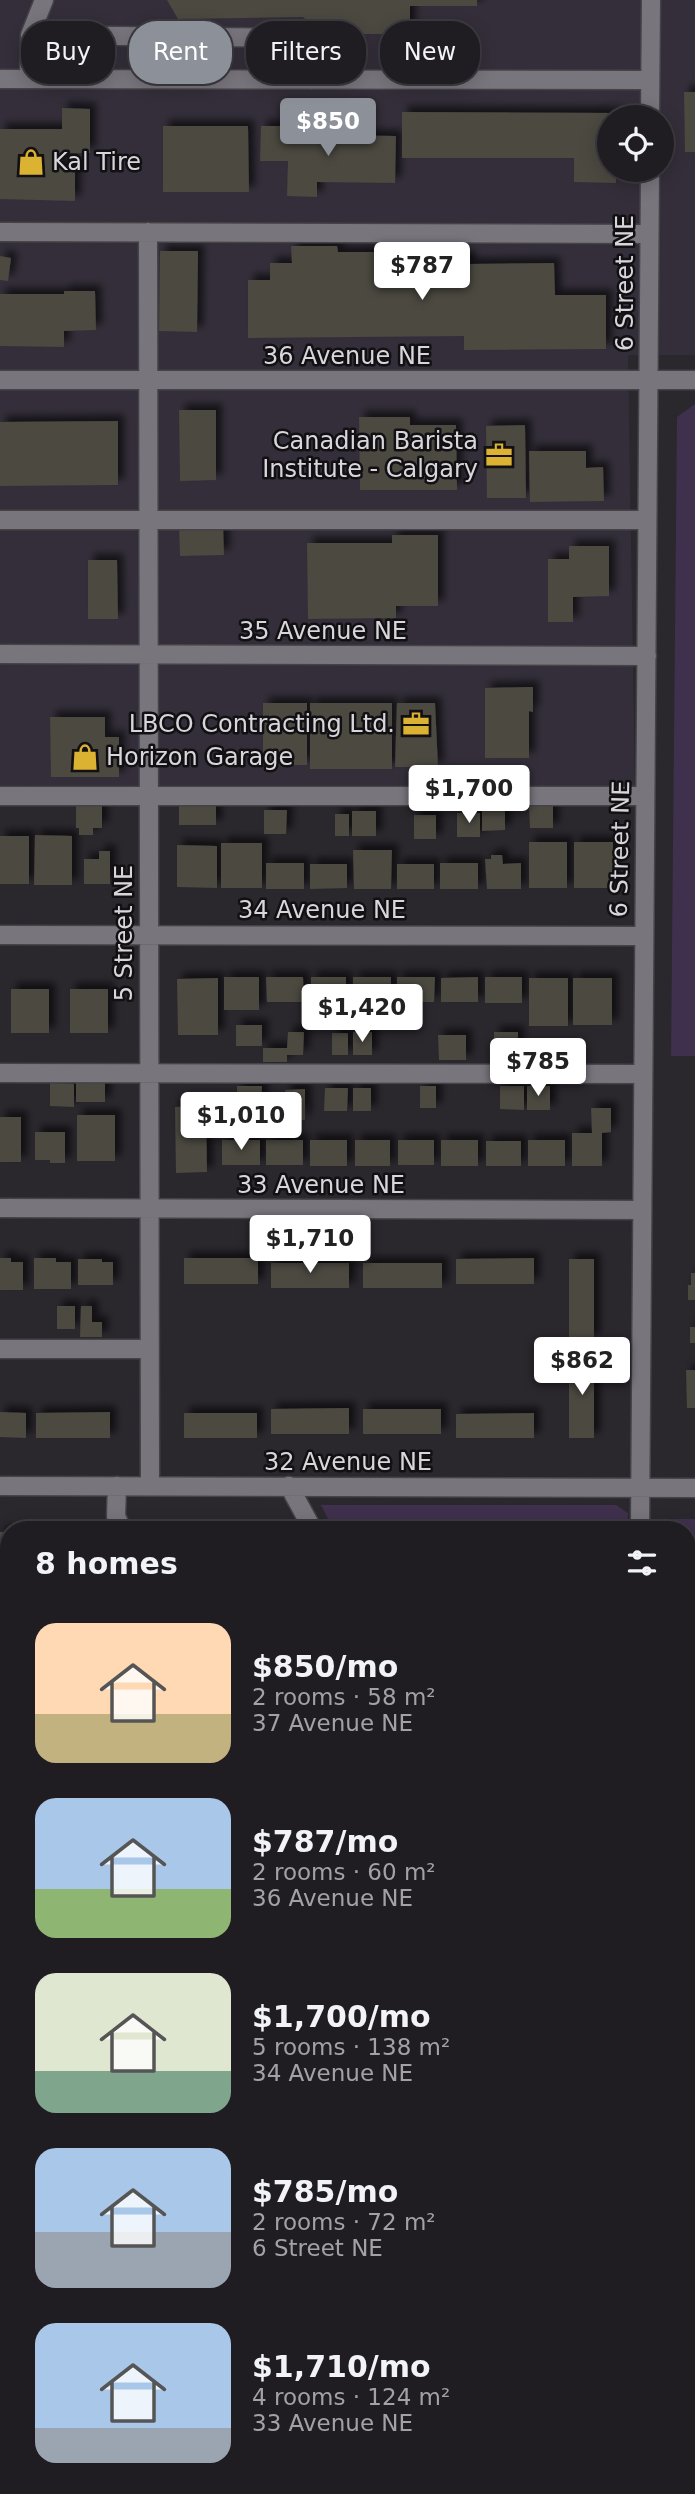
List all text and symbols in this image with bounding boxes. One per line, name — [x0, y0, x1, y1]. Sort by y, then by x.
chip: Buy — [21, 21, 115, 84]
chip: Rent — [129, 21, 232, 84]
chip: Filters — [246, 21, 366, 84]
chip: New — [380, 21, 480, 84]
pin: $850 — [287, 99, 369, 158]
map controls — [597, 105, 674, 182]
button: locate — [597, 105, 674, 182]
text: $850 — [296, 108, 360, 134]
shop icon: Kal Tire — [16, 147, 46, 177]
place label: Kal Tire — [52, 148, 141, 176]
street label: 6 Street NE — [611, 215, 639, 351]
pin: $787 — [381, 243, 463, 302]
text: $787 — [390, 252, 454, 278]
street label: 36 Avenue NE — [263, 342, 431, 370]
place label: Canadian Barista Institute - Calgary — [262, 427, 478, 483]
office icon: Canadian Barista Institute - Calgary — [484, 440, 514, 470]
street label: 35 Avenue NE — [239, 617, 407, 645]
office icon: LBCO Contracting Ltd. — [401, 709, 431, 739]
place label: LBCO Contracting Ltd. — [129, 710, 395, 738]
shop icon: Horizon Garage — [70, 742, 100, 772]
place label: Horizon Garage — [106, 743, 293, 771]
pin: $1,700 — [412, 766, 526, 825]
text: $1,700 — [425, 775, 513, 801]
street label: 6 Street NE — [605, 780, 635, 918]
street label: 5 Street NE — [110, 865, 138, 1001]
street label: 34 Avenue NE — [238, 896, 406, 924]
pin: $1,420 — [305, 984, 419, 1044]
text: $1,420 — [318, 994, 406, 1020]
pin: $785 — [497, 1038, 579, 1098]
text: $785 — [506, 1048, 570, 1074]
pin: $1,010 — [184, 1092, 298, 1152]
text: $1,010 — [197, 1102, 285, 1128]
street label: 33 Avenue NE — [237, 1171, 405, 1199]
pin: $1,710 — [253, 1216, 367, 1275]
text: $1,710 — [266, 1225, 354, 1251]
pin: $862 — [541, 1338, 623, 1397]
text: $862 — [550, 1347, 614, 1373]
street label: 32 Avenue NE — [264, 1448, 432, 1476]
icon: filters — [623, 1544, 661, 1582]
text: 8 homes — [35, 1546, 178, 1581]
text: $850/mo — [252, 1649, 398, 1684]
icon: home — [91, 1651, 175, 1735]
text: 2 rooms · 58 m² — [252, 1684, 436, 1710]
text: 37 Avenue NE — [252, 1710, 413, 1736]
text: $787/mo — [252, 1824, 398, 1859]
icon: home — [91, 1826, 175, 1910]
text: 2 rooms · 60 m² — [252, 1859, 436, 1885]
text: 36 Avenue NE — [252, 1885, 413, 1911]
text: $1,700/mo — [252, 1999, 431, 2034]
icon: home — [91, 2001, 175, 2085]
text: 5 rooms · 138 m² — [252, 2034, 450, 2060]
text: 34 Avenue NE — [252, 2060, 413, 2086]
text: $785/mo — [252, 2174, 398, 2209]
icon: home — [91, 2176, 175, 2260]
text: 2 rooms · 72 m² — [252, 2209, 436, 2235]
text: 6 Street NE — [252, 2235, 383, 2261]
text: $1,710/mo — [252, 2349, 431, 2384]
icon: home — [91, 2351, 175, 2435]
text: 4 rooms · 124 m² — [252, 2384, 450, 2410]
text: 33 Avenue NE — [252, 2410, 413, 2436]

